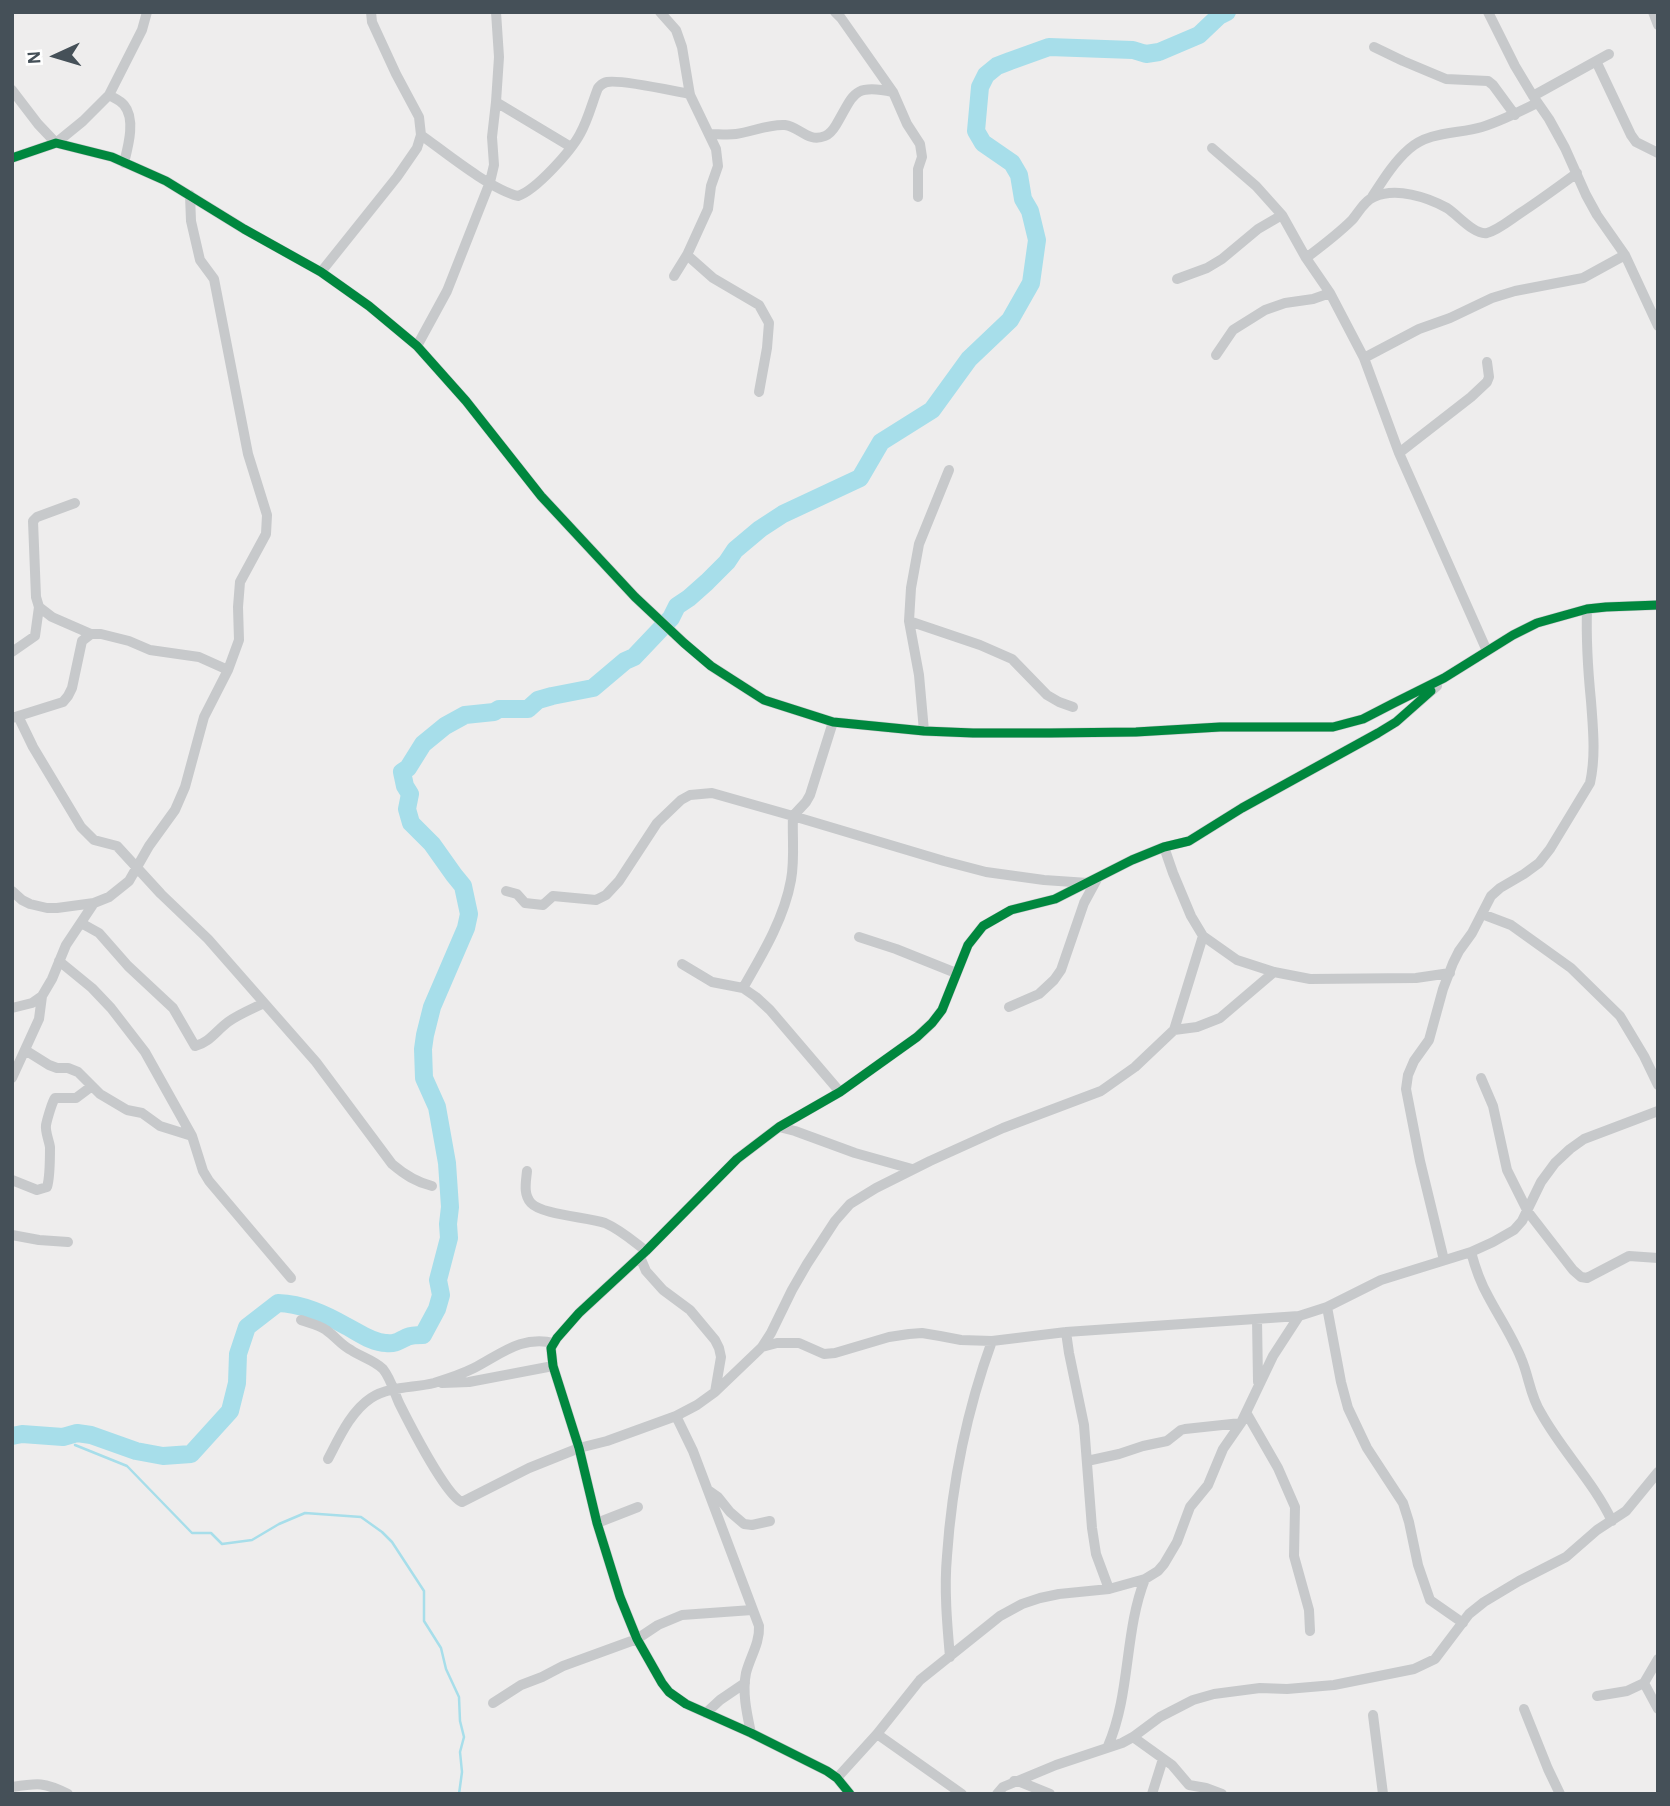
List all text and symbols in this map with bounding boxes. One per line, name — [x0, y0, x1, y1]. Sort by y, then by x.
north arrow — [21, 21, 91, 91]
text: N — [25, 50, 44, 65]

